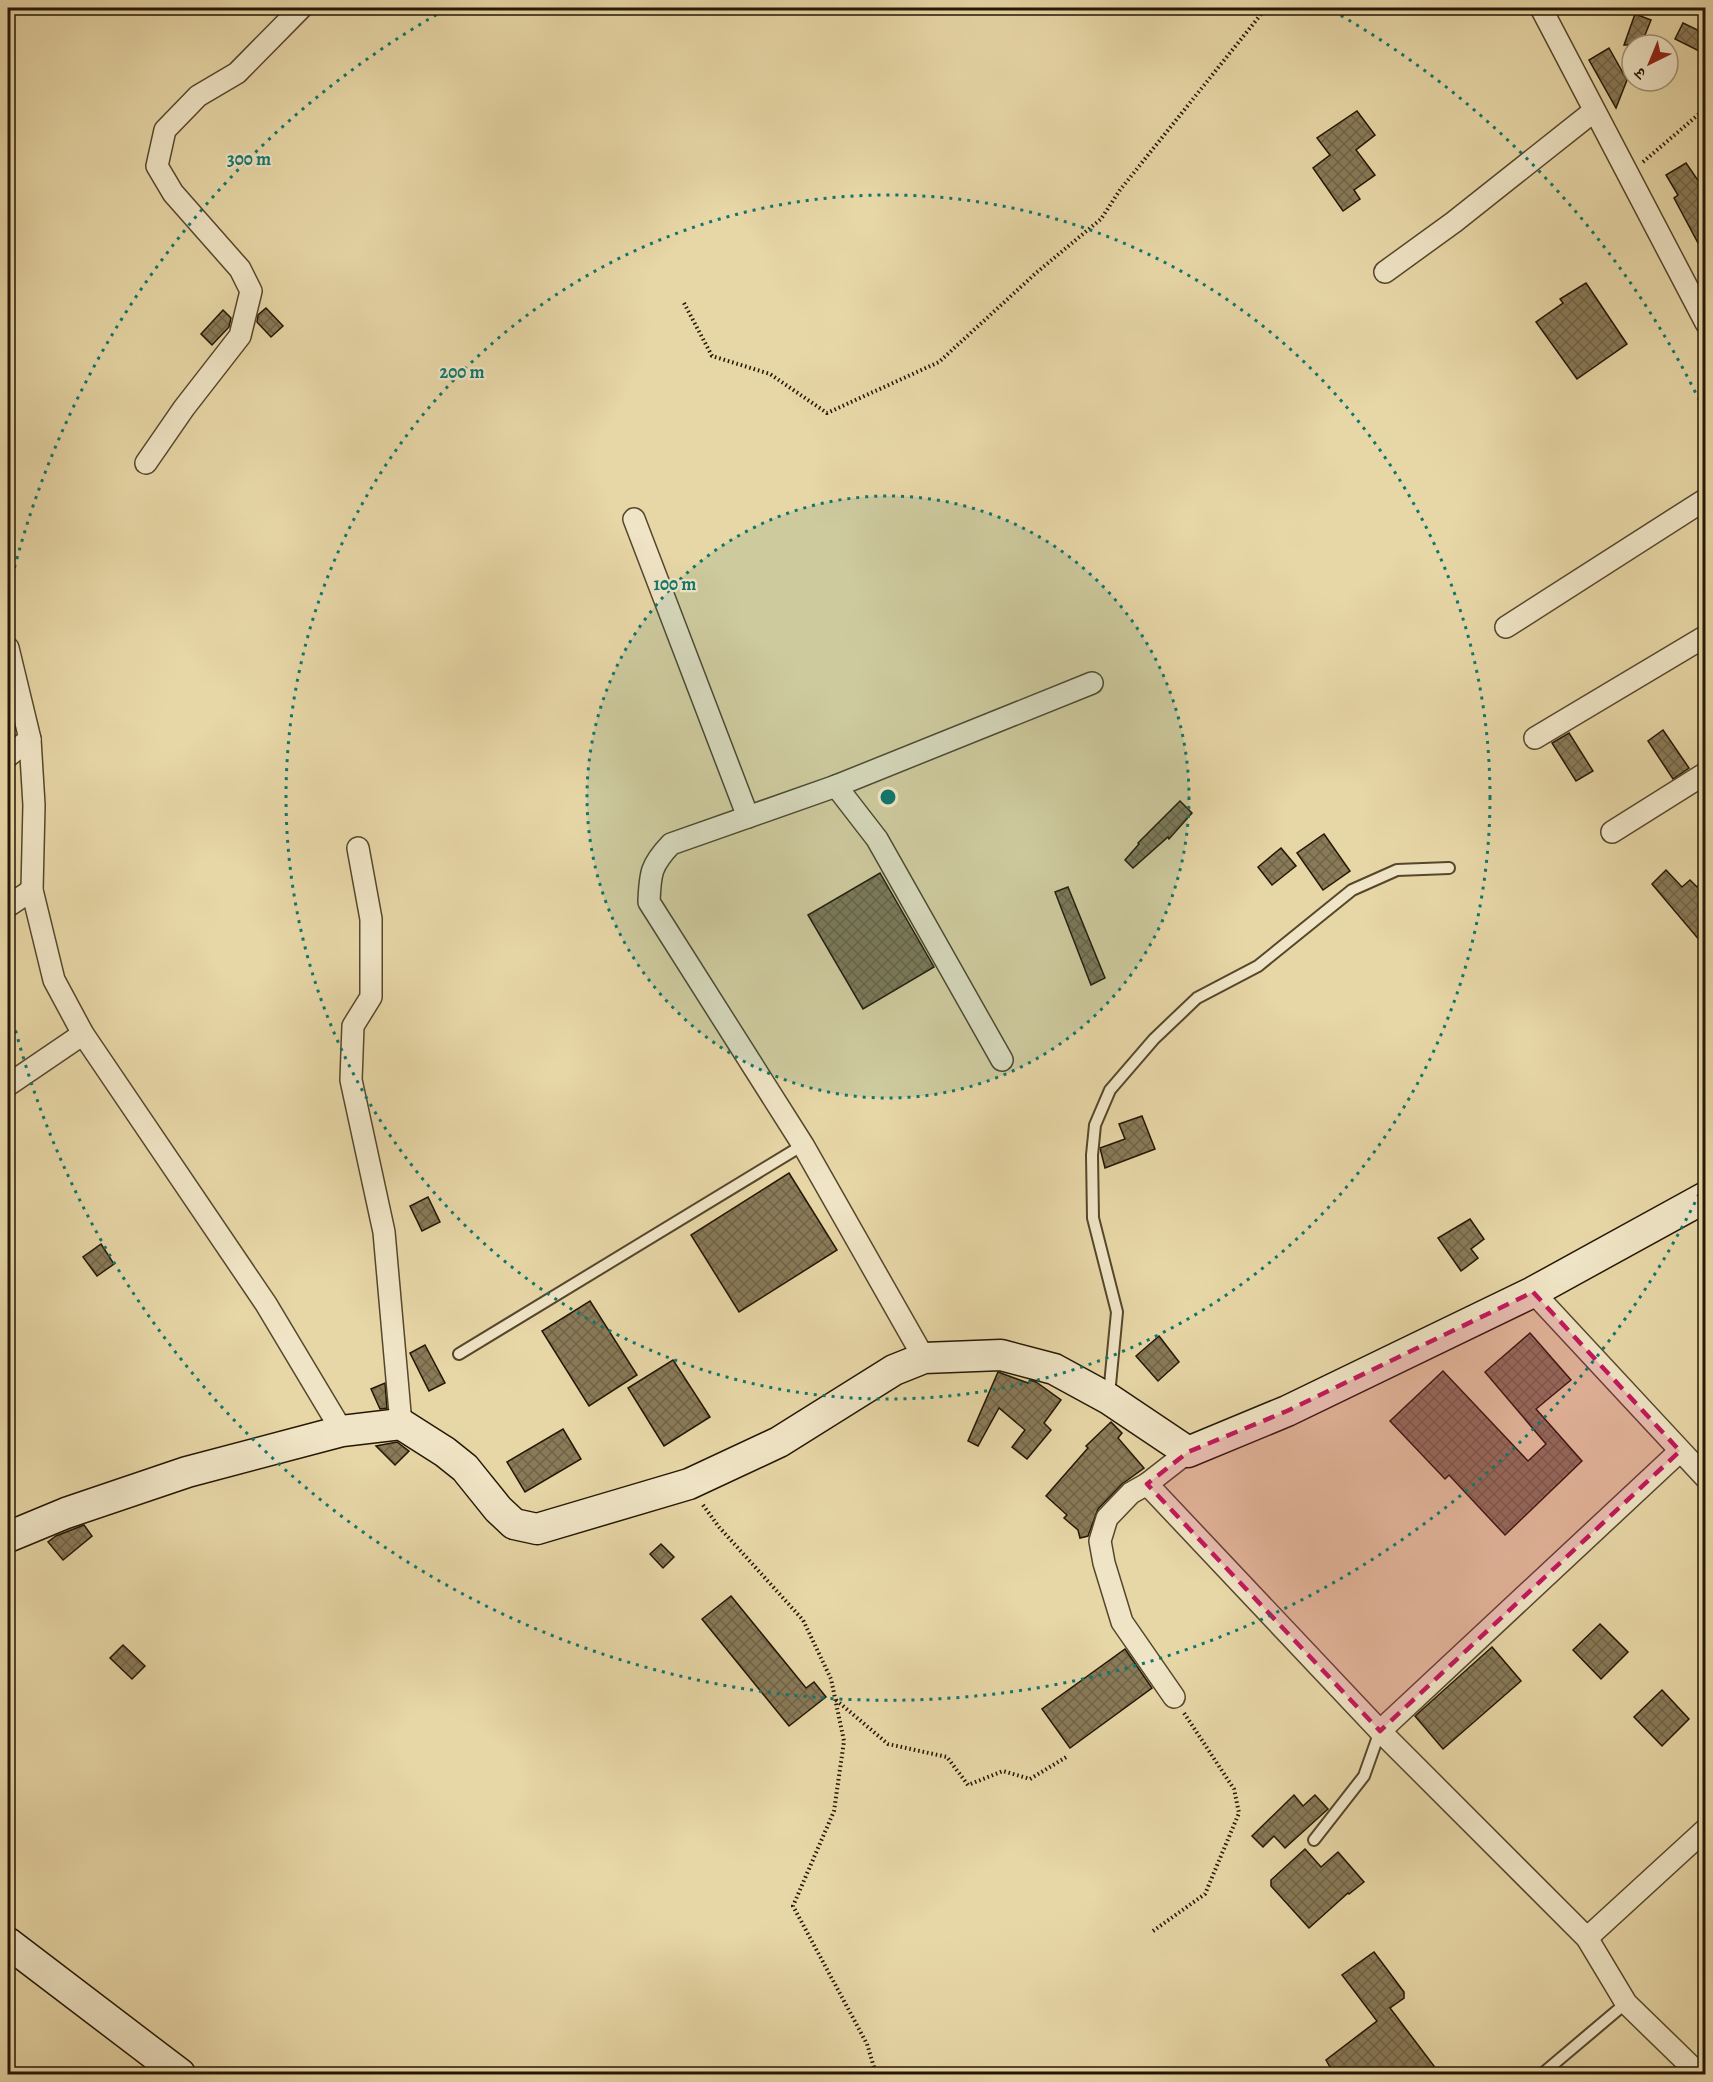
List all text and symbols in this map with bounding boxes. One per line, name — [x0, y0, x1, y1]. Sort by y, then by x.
north arrow — [1620, 33, 1680, 93]
text: उ — [1629, 61, 1652, 85]
text: 300 m — [227, 147, 271, 171]
text: 200 m — [439, 360, 485, 384]
text: 100 m — [654, 572, 696, 596]
centre of rings — [878, 787, 898, 807]

